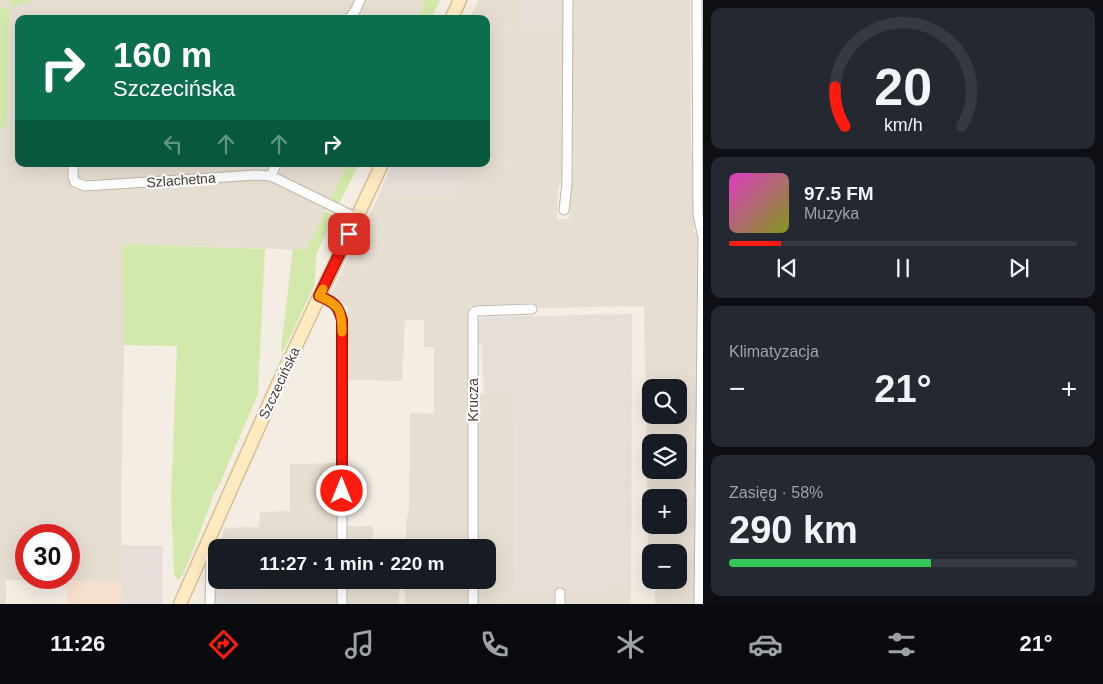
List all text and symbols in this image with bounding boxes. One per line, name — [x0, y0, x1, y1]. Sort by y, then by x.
icon: right — [30, 35, 95, 100]
text: 160 m — [113, 35, 212, 74]
text: 20 — [874, 58, 932, 116]
text: Szczecińska — [113, 76, 235, 101]
text: km/h — [884, 115, 922, 135]
icon: left — [159, 130, 187, 158]
icon: ahead — [212, 130, 240, 158]
icon: ahead — [265, 130, 293, 158]
icon: right — [318, 130, 346, 158]
street label: Szlachetna — [146, 170, 216, 190]
text: 97.5 FM — [804, 183, 874, 204]
text: Muzyka — [804, 205, 859, 222]
pin — [328, 213, 370, 255]
icon: arrive — [335, 220, 363, 248]
icon: previous — [773, 254, 801, 282]
icon: pause — [889, 254, 917, 282]
icon: next — [1005, 254, 1033, 282]
text: Klimatyzacja — [729, 343, 819, 360]
street label: Szczecińska — [255, 344, 303, 422]
text: 21° — [874, 368, 932, 410]
text: − — [729, 373, 745, 404]
text: + — [1061, 373, 1077, 404]
street label: Krucza — [465, 378, 481, 422]
map controls — [642, 379, 687, 589]
button: search — [642, 379, 687, 424]
button: layers — [642, 434, 687, 479]
position arrow — [315, 464, 367, 516]
text: Zasięg · 58% — [729, 484, 823, 501]
button: + — [642, 489, 687, 534]
text: 290 km — [729, 509, 858, 551]
speed limit sign: 30 — [15, 524, 80, 589]
button: − — [642, 544, 687, 589]
text: 11:27 · 1 min · 220 m — [260, 553, 444, 574]
icon: directions — [206, 627, 241, 662]
icon: music — [342, 627, 377, 662]
icon: phone — [477, 627, 512, 662]
icon: climate — [613, 627, 648, 662]
icon: car — [748, 627, 783, 662]
icon: filters — [884, 627, 919, 662]
text: 11:26 — [50, 631, 105, 656]
text: 21° — [1019, 631, 1053, 656]

